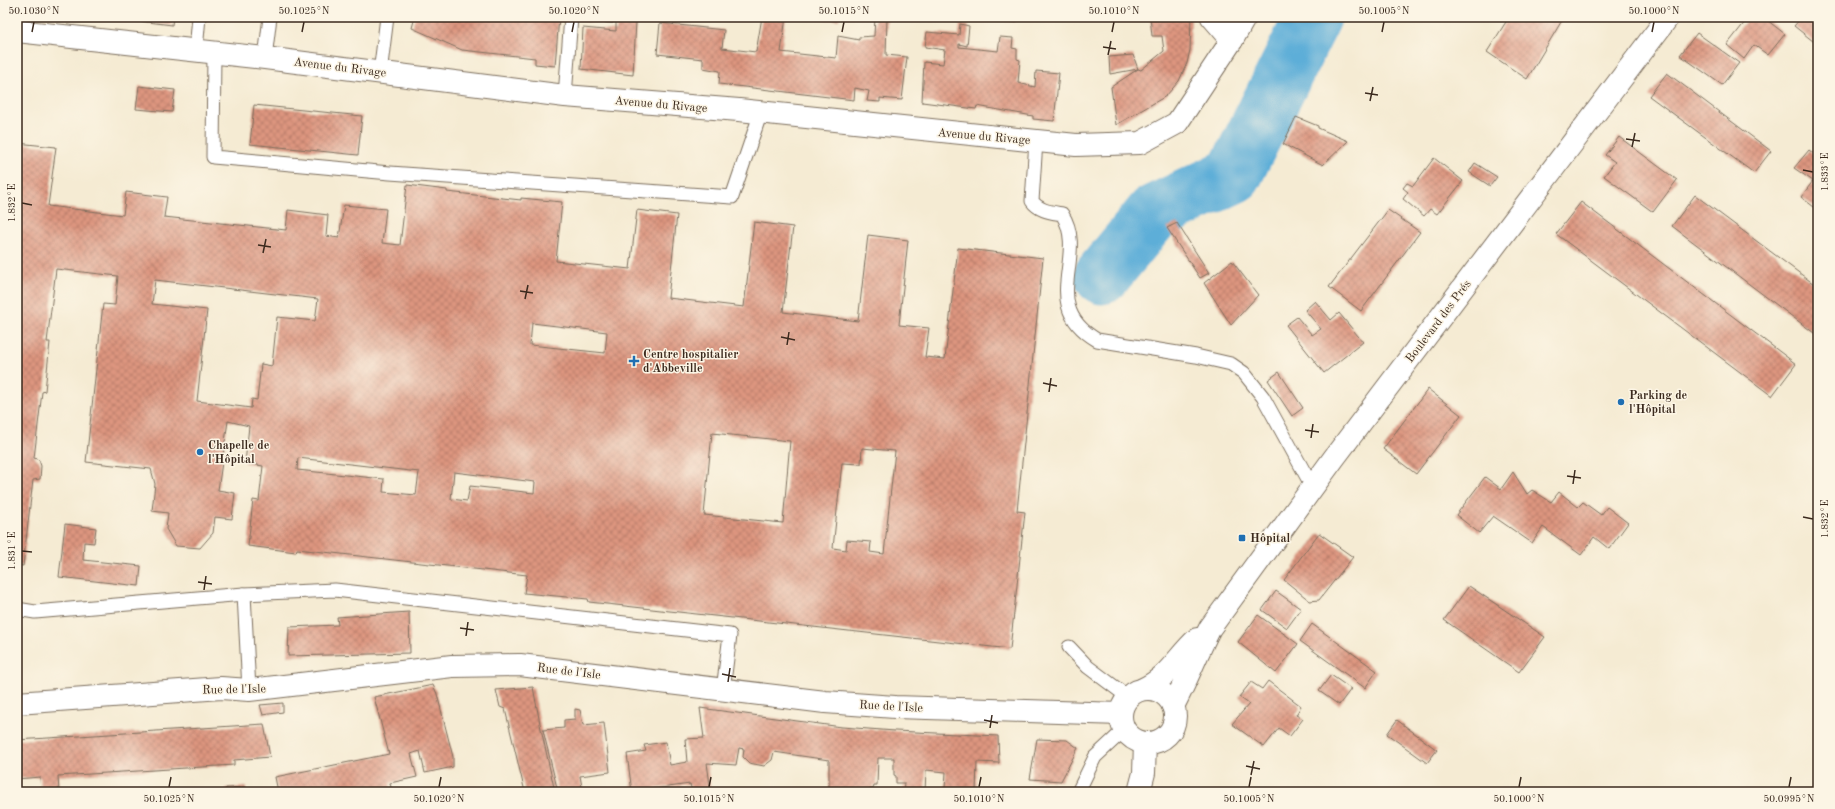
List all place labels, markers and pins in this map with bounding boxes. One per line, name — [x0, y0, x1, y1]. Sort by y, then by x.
place label: Centre hospitalier d'Abbeville — [643, 349, 738, 375]
marker: Centre hospitalier d'Abbeville — [628, 355, 640, 367]
place label: Parking de l'Hôpital — [1629, 390, 1688, 416]
marker: Parking de l'Hôpital — [1616, 397, 1626, 407]
place label: Chapelle de l'Hôpital — [208, 440, 270, 466]
marker: Chapelle de l'Hôpital — [195, 447, 205, 457]
marker: Hôpital — [1237, 533, 1247, 543]
place label: Hôpital — [1250, 533, 1290, 545]

